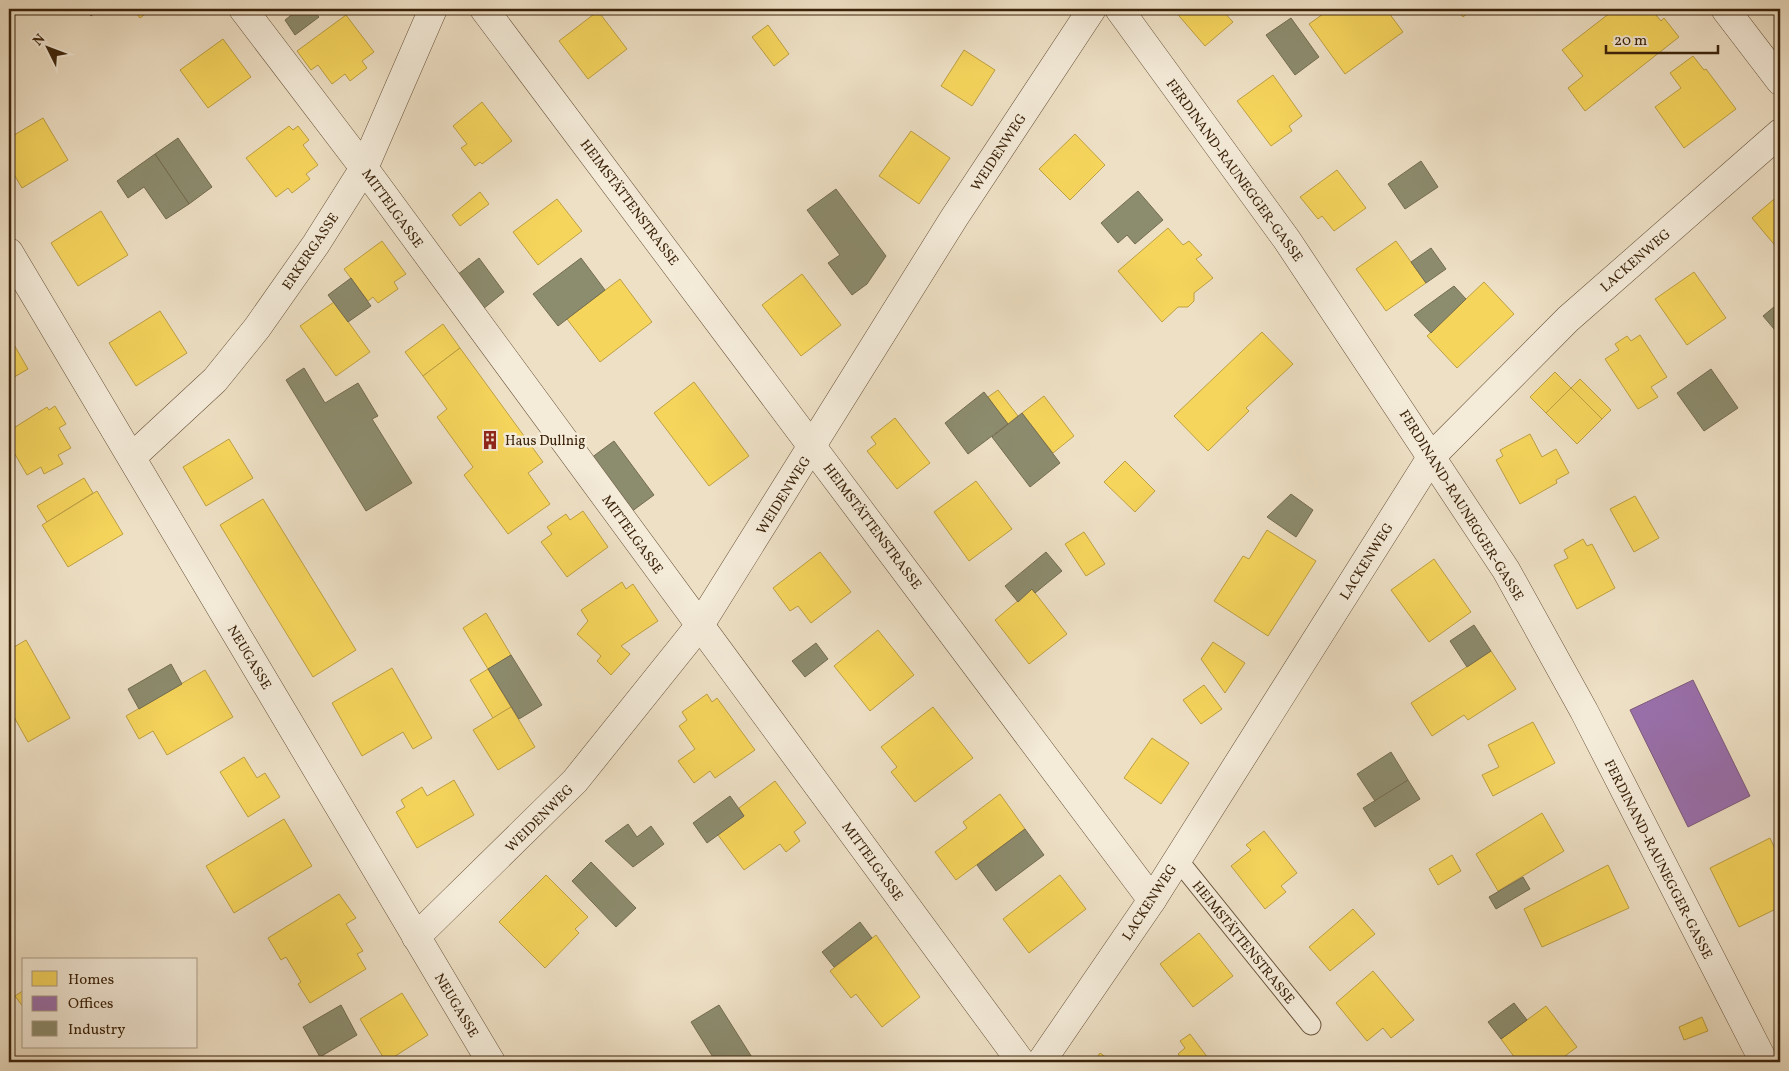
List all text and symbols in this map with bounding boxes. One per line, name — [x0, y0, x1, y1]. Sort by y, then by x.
north arrow — [22, 22, 72, 72]
scale bar — [1606, 22, 1719, 54]
text: N — [29, 30, 50, 50]
text: 20 m — [1614, 31, 1647, 52]
street label: FERDINAND-RAUNEGGER-GASSE — [1161, 76, 1307, 266]
street label: WEIDENWEG — [967, 110, 1031, 195]
street label: HEIMSTÄTTENSTRASSE — [575, 136, 683, 270]
street label: MITTELGASSE — [357, 166, 427, 252]
street label: ERKERGASSE — [278, 210, 344, 294]
street label: LACKENWEG — [1597, 225, 1675, 297]
street label: FERDINAND-RAUNEGGER-GASSE — [1394, 407, 1528, 605]
building icon: Haus Dullnig — [479, 429, 501, 451]
place label: Haus Dullnig — [505, 432, 585, 451]
street label: WEIDENWEG — [753, 453, 816, 539]
street label: HEIMSTÄTTENSTRASSE — [818, 460, 926, 594]
street label: MITTELGASSE — [597, 492, 667, 578]
street label: LACKENWEG — [1336, 520, 1399, 604]
street label: NEUGASSE — [222, 622, 275, 693]
street label: FERDINAND-RAUNEGGER-GASSE — [1599, 757, 1716, 963]
street label: WEIDENWEG — [502, 781, 578, 857]
street label: MITTELGASSE — [837, 819, 907, 905]
street label: LACKENWEG — [1118, 861, 1182, 945]
street label: HEIMSTÄTTENSTRASSE — [1187, 877, 1298, 1009]
legend — [22, 958, 198, 1048]
text: Homes — [68, 970, 114, 991]
street label: NEUGASSE — [429, 970, 482, 1041]
text: Offices — [68, 994, 113, 1015]
text: Industry — [68, 1020, 125, 1041]

